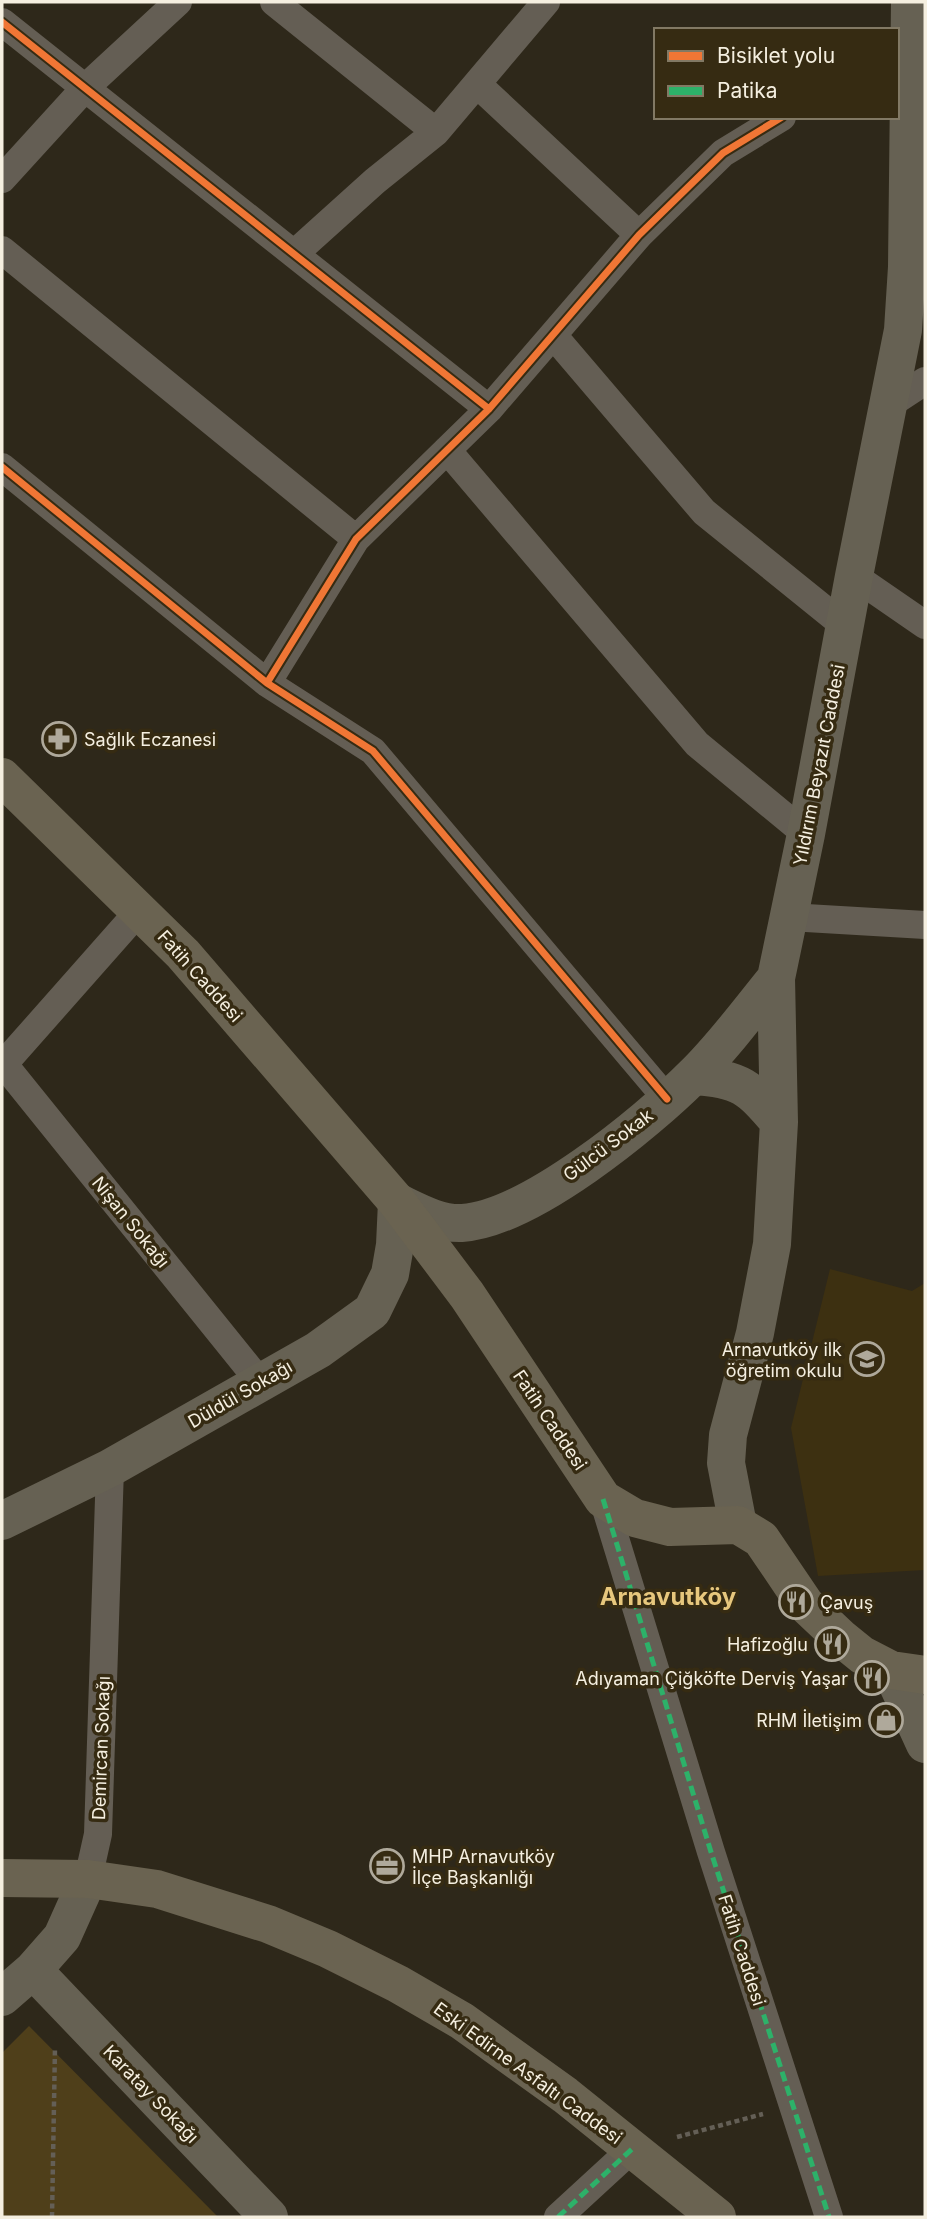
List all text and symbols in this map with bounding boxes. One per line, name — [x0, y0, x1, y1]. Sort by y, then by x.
legend — [654, 28, 899, 119]
text: Bisiklet yolu — [717, 43, 835, 68]
text: Patika — [717, 78, 777, 103]
street label: Yıldırım Beyazıt Caddesi — [789, 662, 849, 868]
pharmacy icon: Sağlık Eczanesi — [40, 720, 78, 758]
place label: Sağlık Eczanesi — [84, 729, 216, 750]
street label: Fatih Caddesi — [153, 926, 247, 1026]
street label: Gülcü Sokak — [559, 1104, 657, 1185]
street label: Nişan Sokağı — [88, 1172, 174, 1272]
place label: Arnavutköy ilk öğretim okulu — [722, 1339, 842, 1381]
school or university icon: Arnavutköy ilk öğretim okulu — [848, 1340, 886, 1378]
street label: Düldül Sokağı — [184, 1356, 296, 1432]
street label: Fatih Caddesi — [509, 1366, 591, 1474]
district label: Arnavutköy — [600, 1582, 737, 1611]
restaurant icon: Çavuş — [777, 1583, 815, 1621]
place label: Çavuş — [820, 1592, 873, 1613]
restaurant icon: Hafizoğlu — [813, 1625, 851, 1663]
place label: Hafizoğlu — [727, 1634, 808, 1655]
restaurant icon: Adıyaman Çiğköfte Derviş Yaşar — [853, 1659, 891, 1697]
place label: Adıyaman Çiğköfte Derviş Yaşar — [575, 1668, 848, 1689]
street label: Demircan Sokağı — [88, 1676, 114, 1820]
shop icon: RHM İletişim — [867, 1701, 905, 1739]
place label: RHM İletişim — [756, 1709, 862, 1731]
place label: MHP Arnavutköy İlçe Başkanlığı — [412, 1846, 555, 1888]
office icon: MHP Arnavutköy İlçe Başkanlığı — [368, 1847, 406, 1885]
street label: Fatih Caddesi — [714, 1892, 770, 2008]
street label: Eski Edirne Asfaltı Caddesi — [430, 1998, 626, 2148]
street label: Karatay Sokağı — [99, 2041, 203, 2147]

